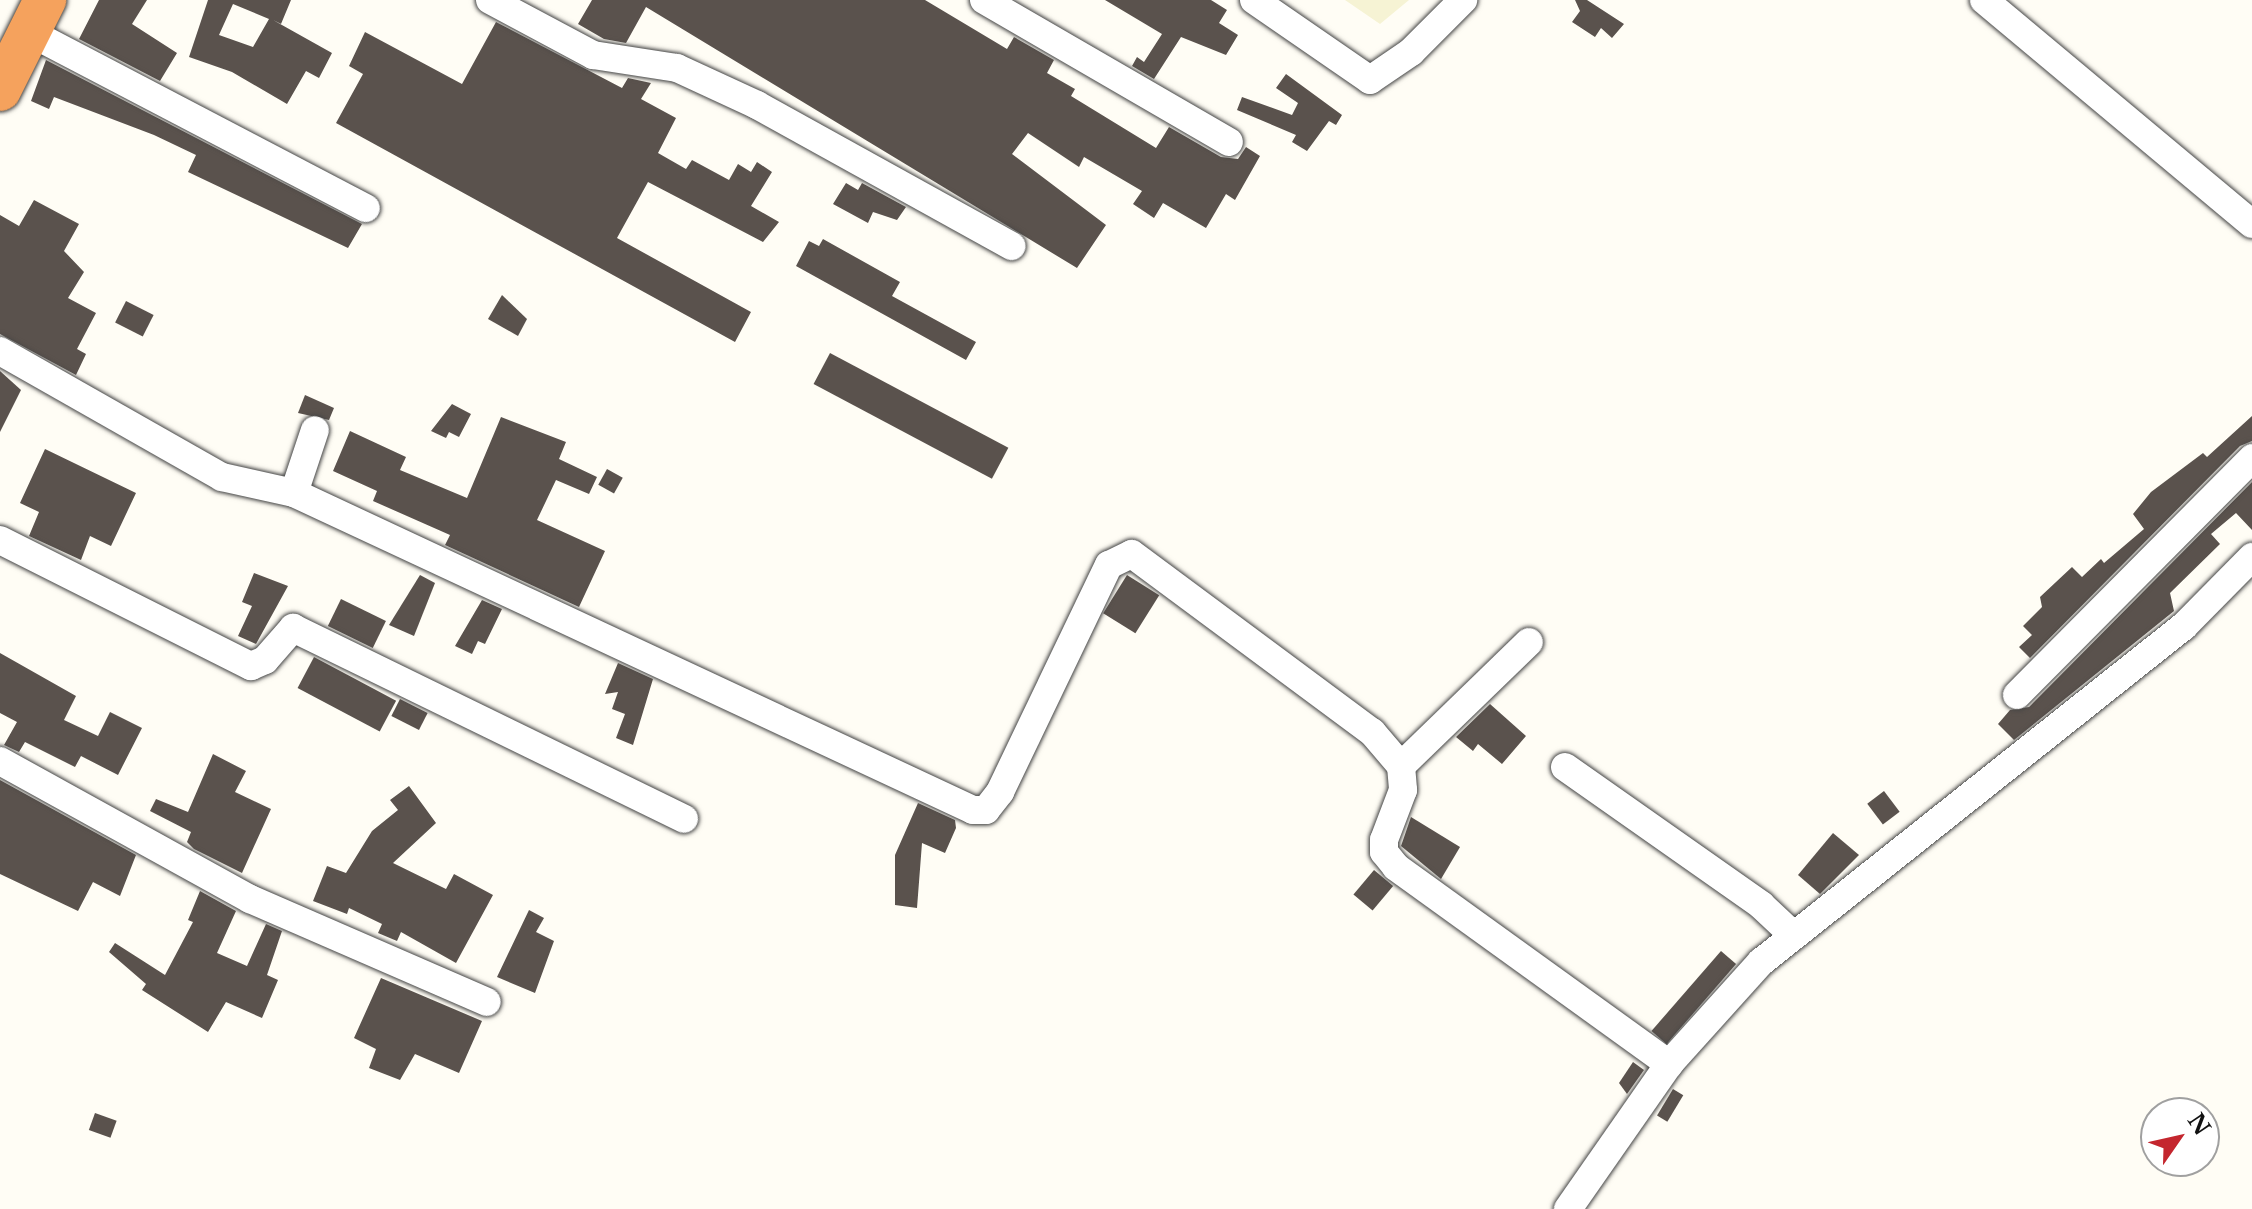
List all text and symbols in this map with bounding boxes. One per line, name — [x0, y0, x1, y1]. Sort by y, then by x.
north arrow — [2140, 1097, 2220, 1177]
text: N — [2182, 1108, 2216, 1141]

